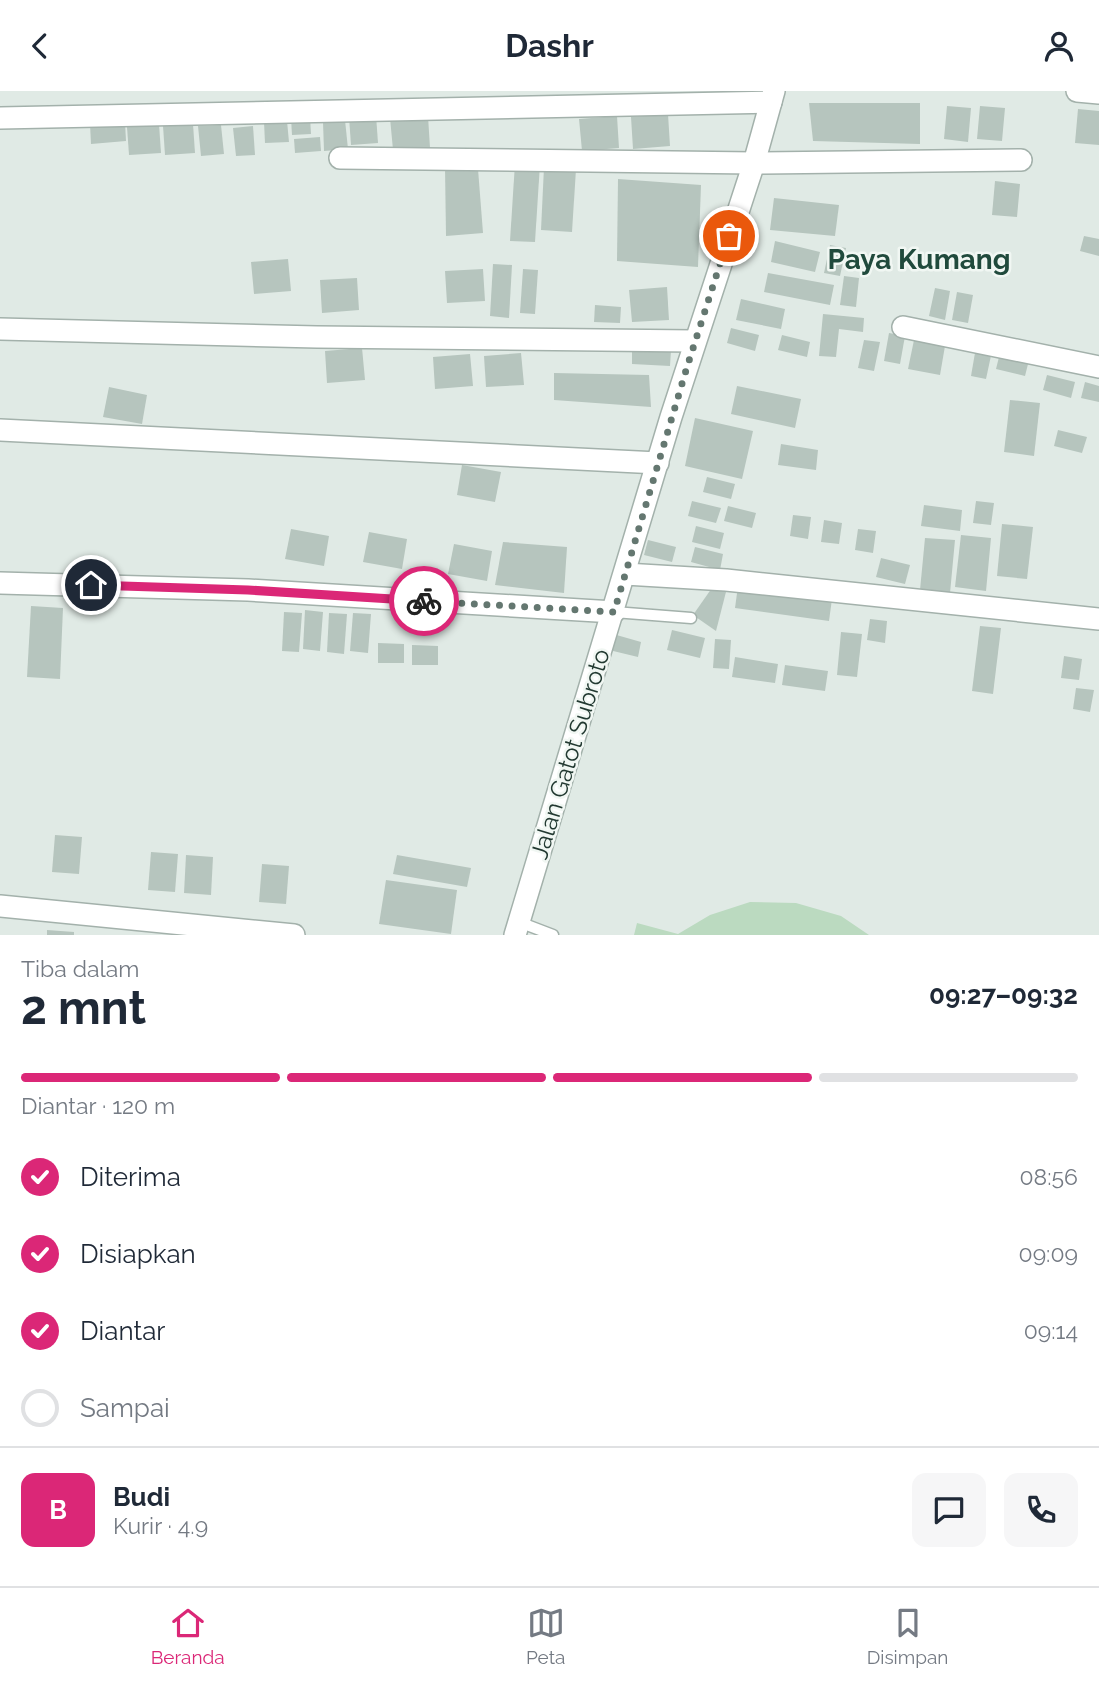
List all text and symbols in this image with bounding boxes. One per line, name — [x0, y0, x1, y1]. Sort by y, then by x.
icon: back — [21, 27, 59, 65]
text: Dashr — [505, 27, 594, 64]
icon: person — [1040, 27, 1078, 65]
pin — [699, 206, 759, 266]
icon: bag — [710, 217, 748, 255]
district label: Paya Kumang — [828, 243, 1010, 276]
pin — [61, 555, 121, 615]
icon: home — [72, 566, 110, 604]
courier — [389, 566, 459, 636]
icon: bike — [405, 582, 443, 620]
street label: Jalan Gatot Subroto — [524, 645, 616, 863]
text: Tiba dalam — [21, 955, 139, 982]
text: 09:27–09:32 — [929, 980, 1078, 1010]
text: 2 mnt — [21, 981, 146, 1035]
text: Diantar · 120 m — [21, 1092, 175, 1119]
icon: check — [21, 1158, 59, 1196]
text: Diterima — [80, 1162, 181, 1192]
text: 08:56 — [1020, 1163, 1078, 1190]
icon: check — [21, 1235, 59, 1273]
text: Disiapkan — [80, 1239, 196, 1269]
text: 09:09 — [1019, 1240, 1078, 1267]
icon: check — [21, 1312, 59, 1350]
text: Diantar — [80, 1316, 165, 1346]
text: 09:14 — [1024, 1317, 1078, 1344]
text: Sampai — [80, 1393, 170, 1423]
button: chat — [912, 1473, 986, 1547]
button: phone — [1004, 1473, 1078, 1547]
text: Budi — [113, 1482, 170, 1512]
text: B — [49, 1495, 67, 1525]
text: Kurir · 4.9 — [113, 1512, 208, 1539]
tab: Beranda — [151, 1604, 225, 1668]
tab: Peta — [526, 1604, 565, 1668]
tab: Disimpan — [867, 1604, 948, 1668]

